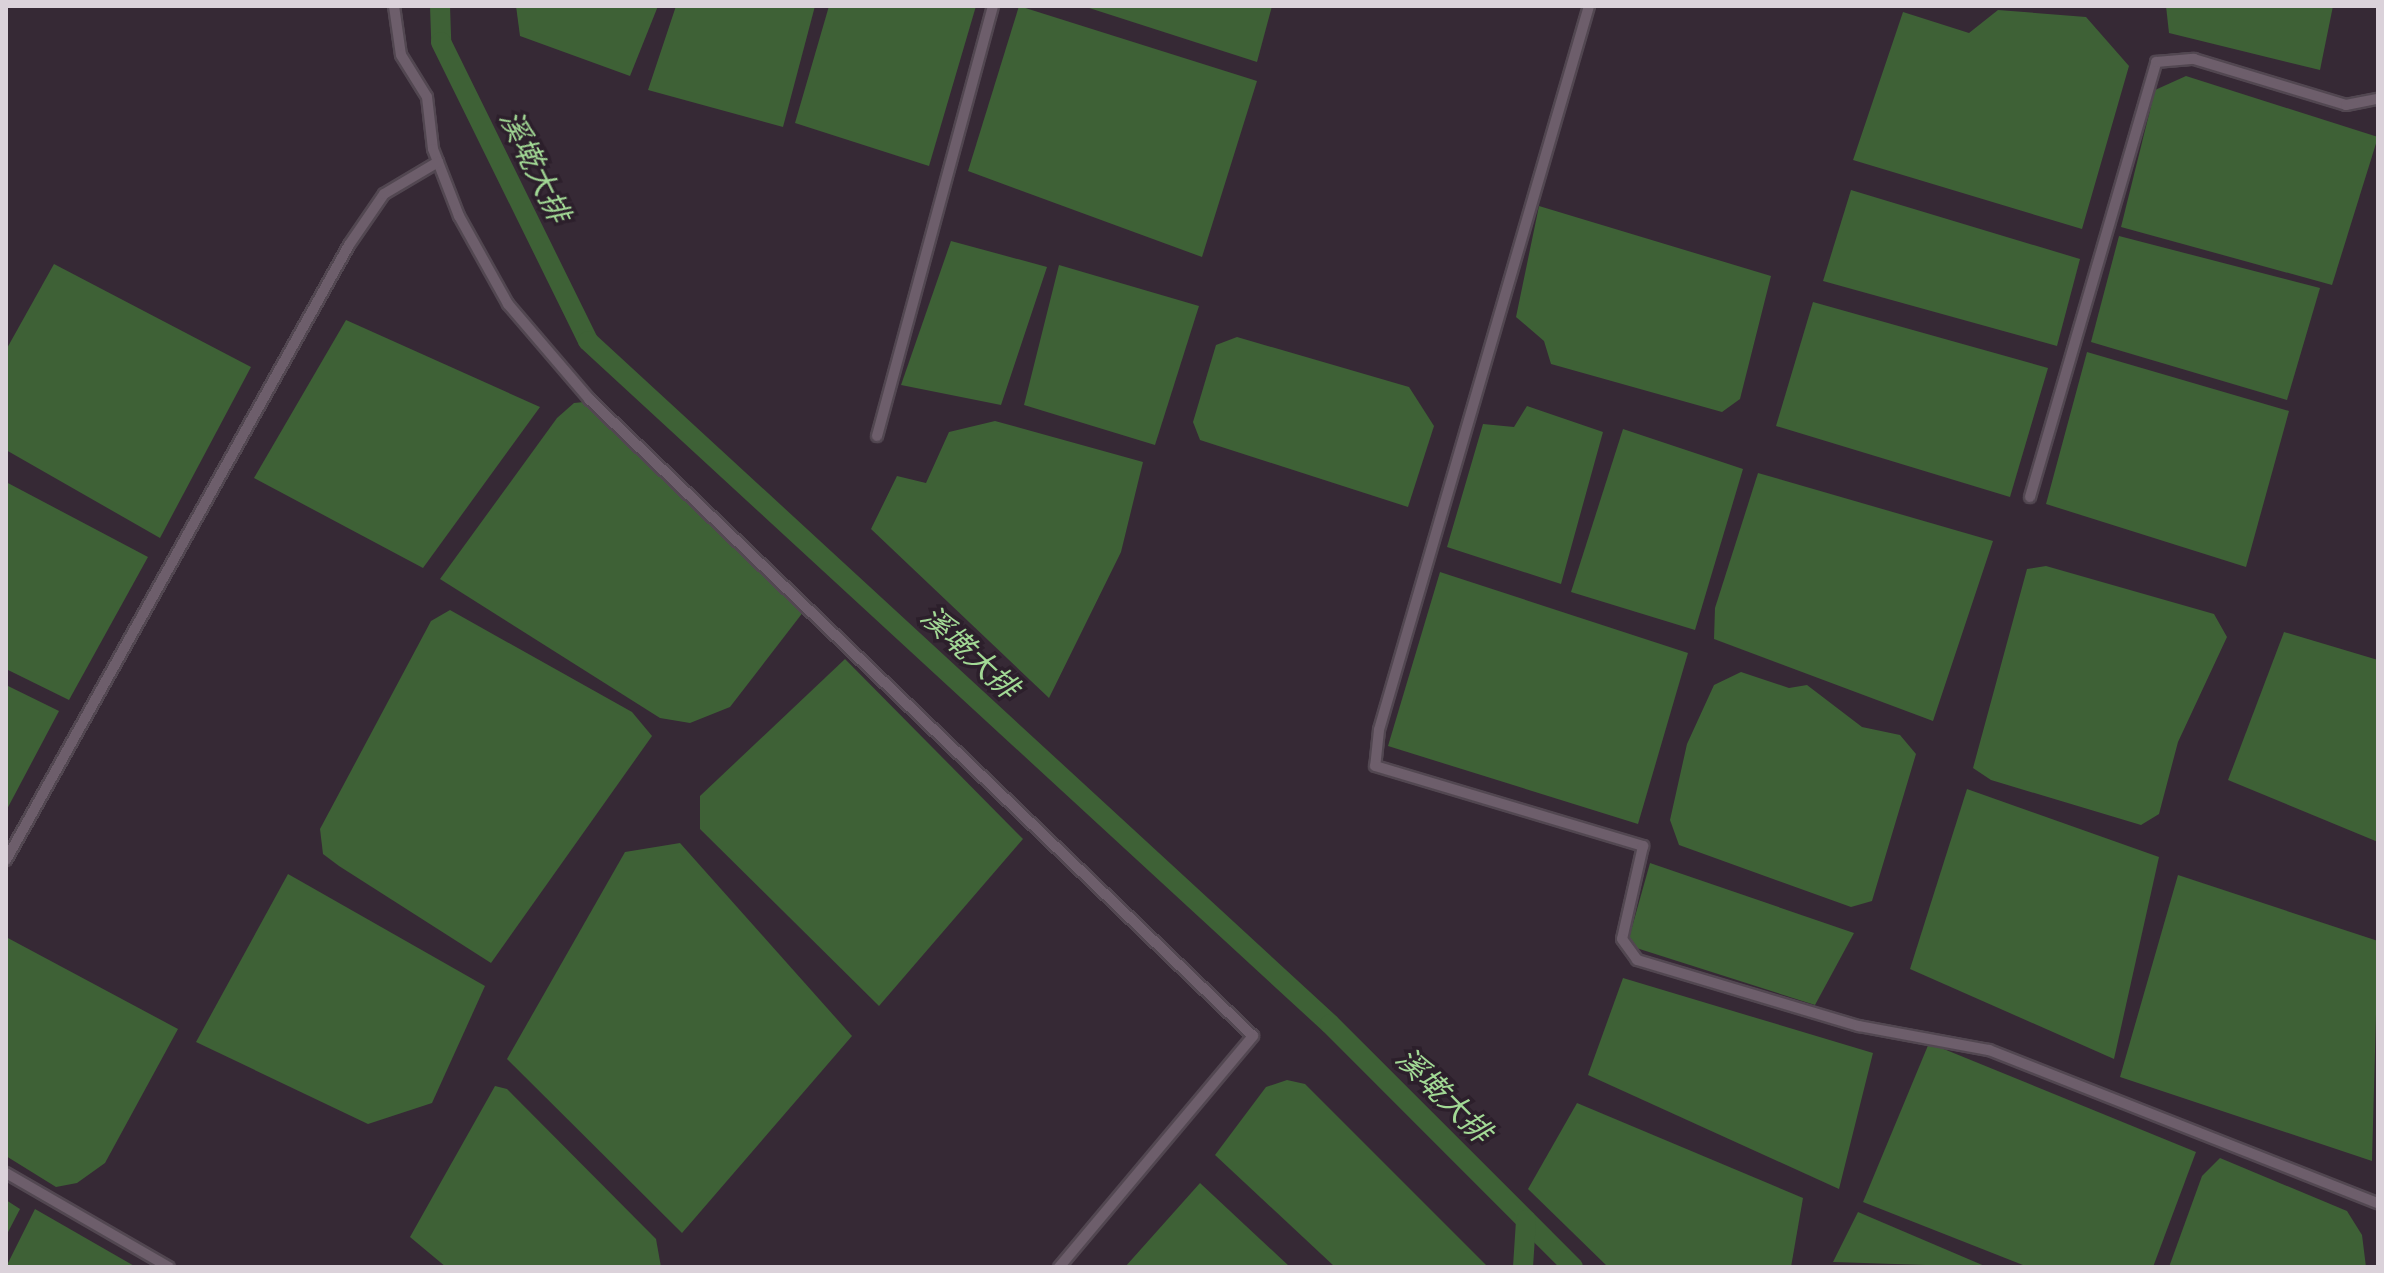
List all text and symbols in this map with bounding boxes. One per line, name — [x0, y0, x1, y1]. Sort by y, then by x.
water label: 溪墘大排 — [493, 104, 577, 228]
water label: 溪墘大排 — [914, 598, 1026, 706]
water label: 溪墘大排 — [1389, 1040, 1499, 1150]

